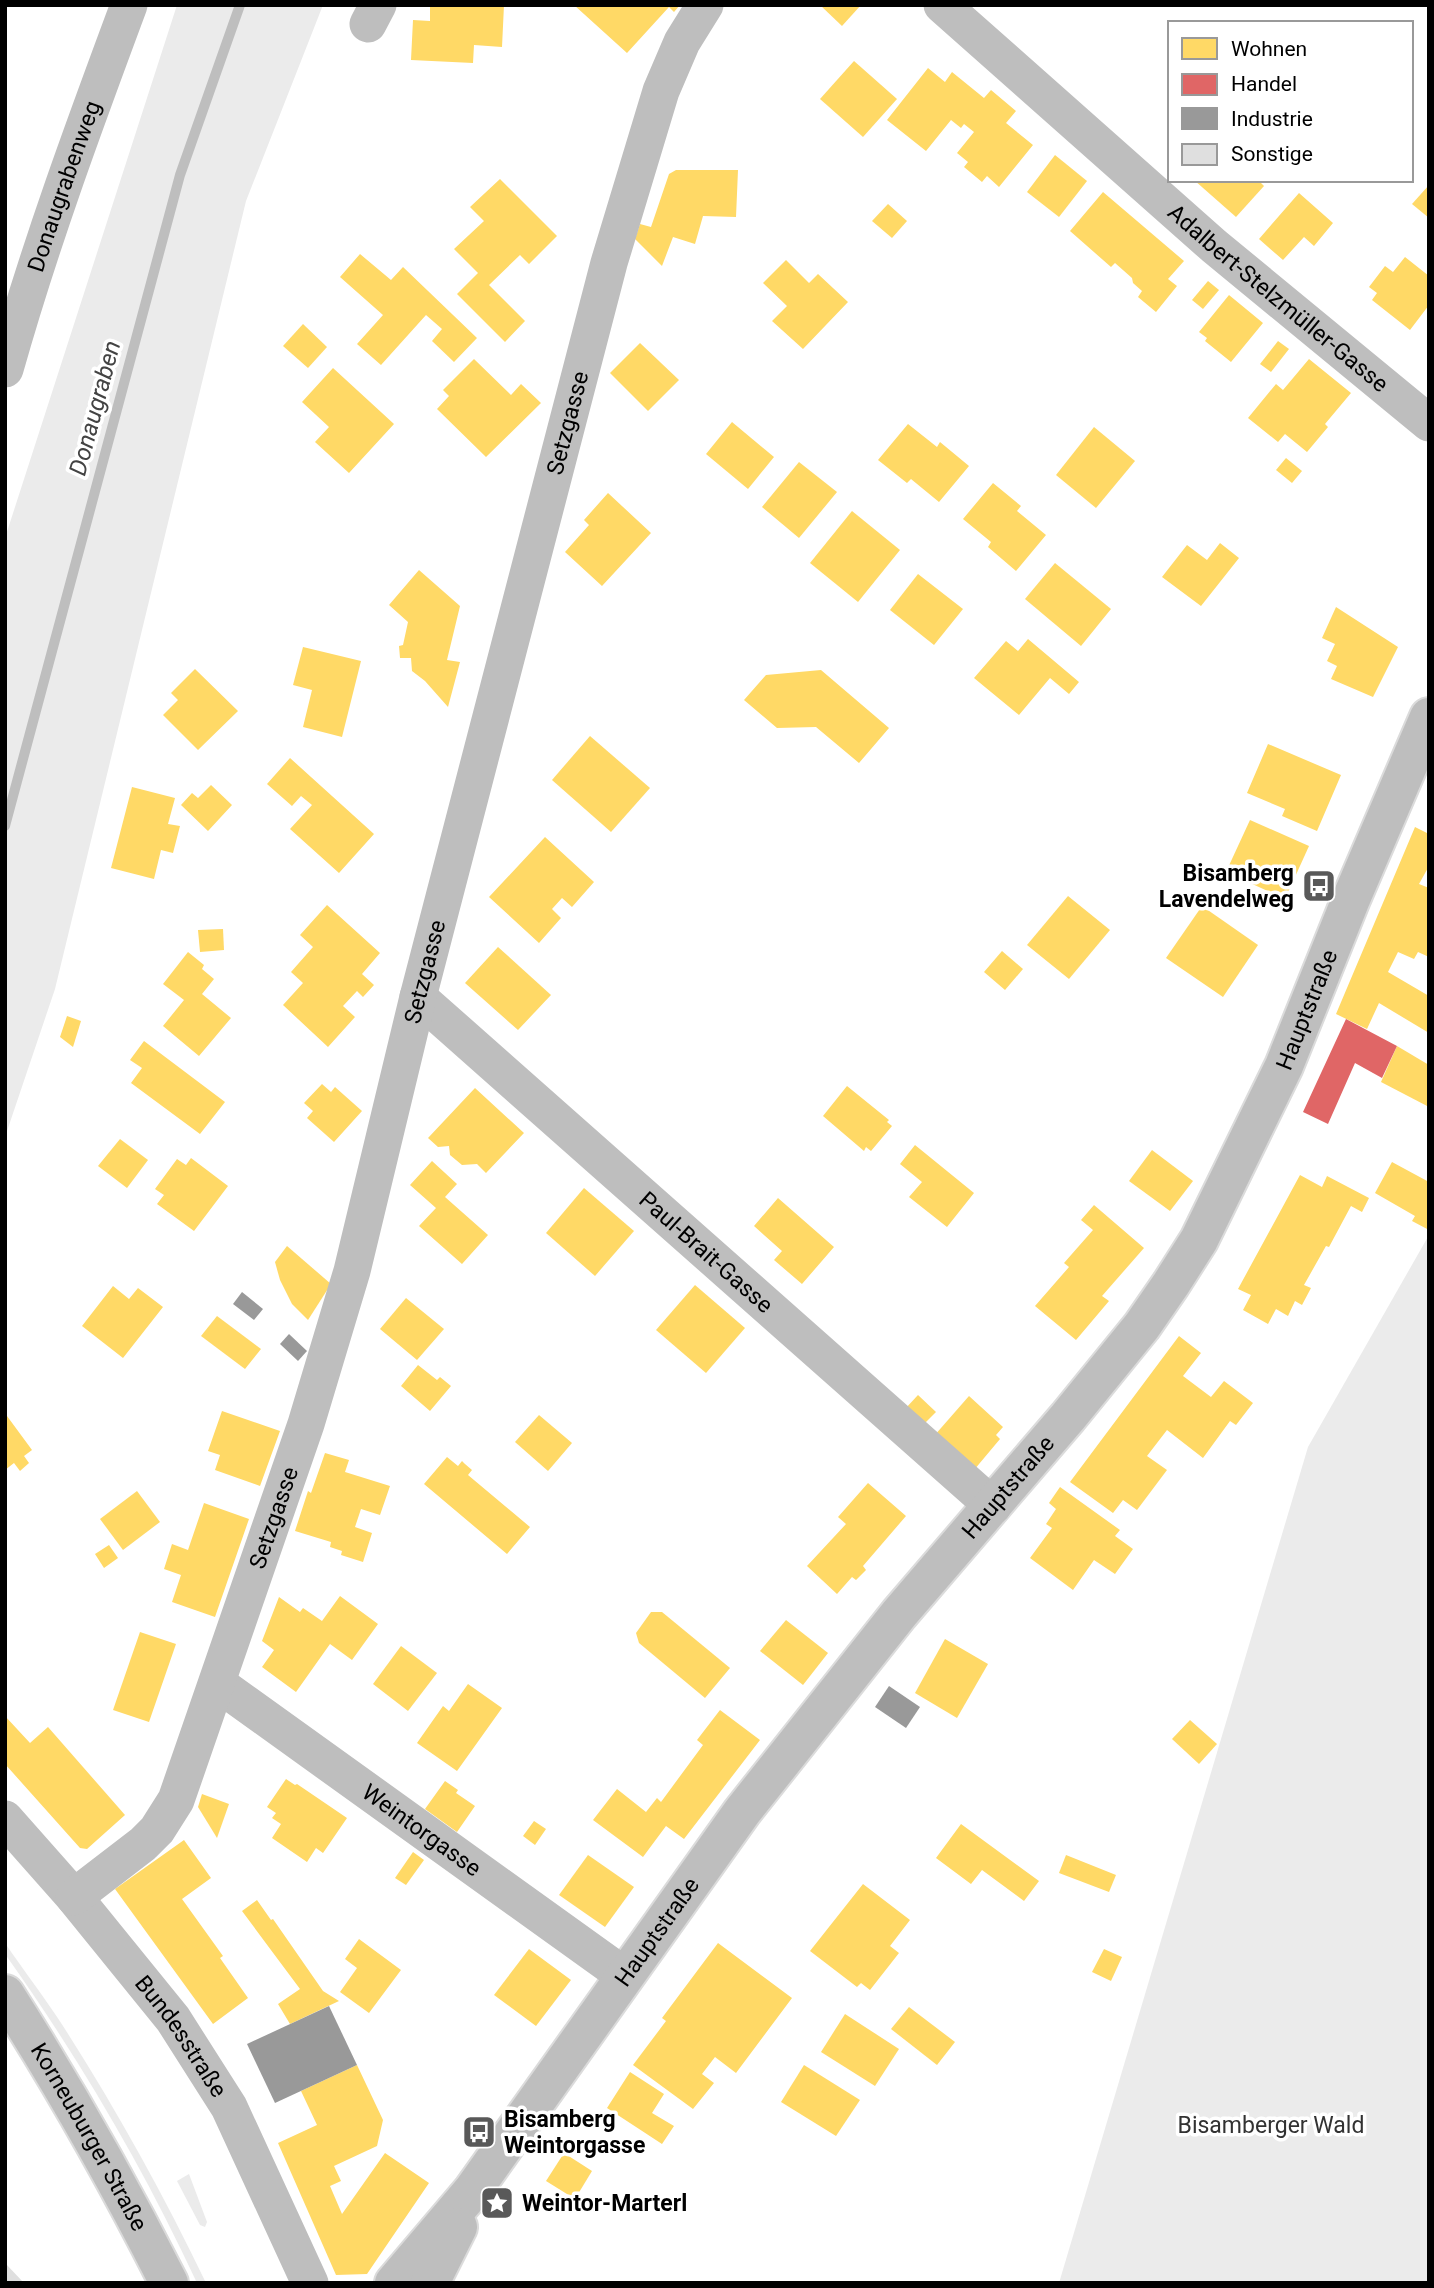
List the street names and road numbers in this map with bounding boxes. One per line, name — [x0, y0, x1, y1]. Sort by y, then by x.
street label: Donaugrabenweg — [22, 97, 106, 275]
street label: Adalbert-Stelzmüller-Gasse — [1163, 198, 1394, 397]
street label: Setzgasse — [541, 368, 594, 478]
street label: Setzgasse — [399, 917, 451, 1026]
street label: Hauptstraße — [1270, 946, 1343, 1074]
street label: Paul-Brait-Gasse — [634, 1186, 779, 1318]
street label: Hauptstraße — [956, 1430, 1060, 1544]
street label: Setzgasse — [244, 1463, 304, 1572]
street label: Weintorgasse — [357, 1778, 486, 1882]
street label: Hauptstraße — [609, 1872, 705, 1991]
street label: Bundesstraße — [130, 1970, 233, 2102]
street label: Korneuburger Straße — [25, 2038, 153, 2235]

